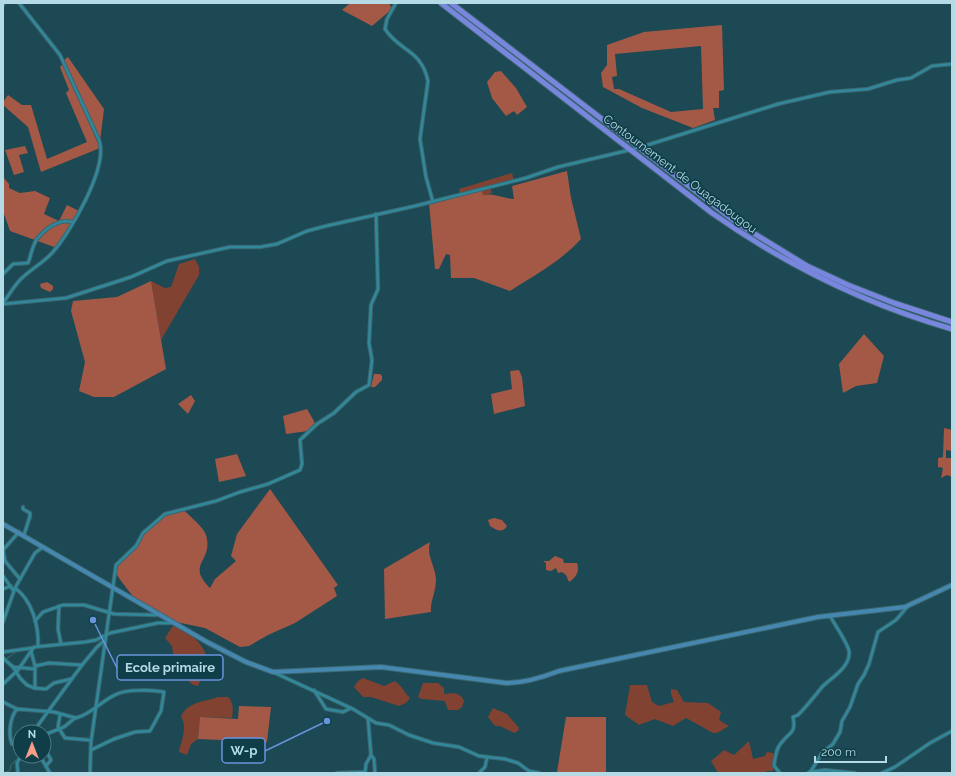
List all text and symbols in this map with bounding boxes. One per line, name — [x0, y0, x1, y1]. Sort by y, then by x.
street label: Contournement de Ouagadougou — [601, 112, 759, 236]
callout: Ecole primaire — [117, 655, 223, 680]
text: Ecole primaire — [125, 660, 215, 675]
north arrow — [12, 724, 52, 764]
text: N — [28, 728, 36, 741]
callout: W-p — [222, 738, 265, 763]
scale bar — [815, 738, 886, 764]
text: W-p — [231, 743, 257, 758]
text: 200 m — [821, 745, 856, 759]

